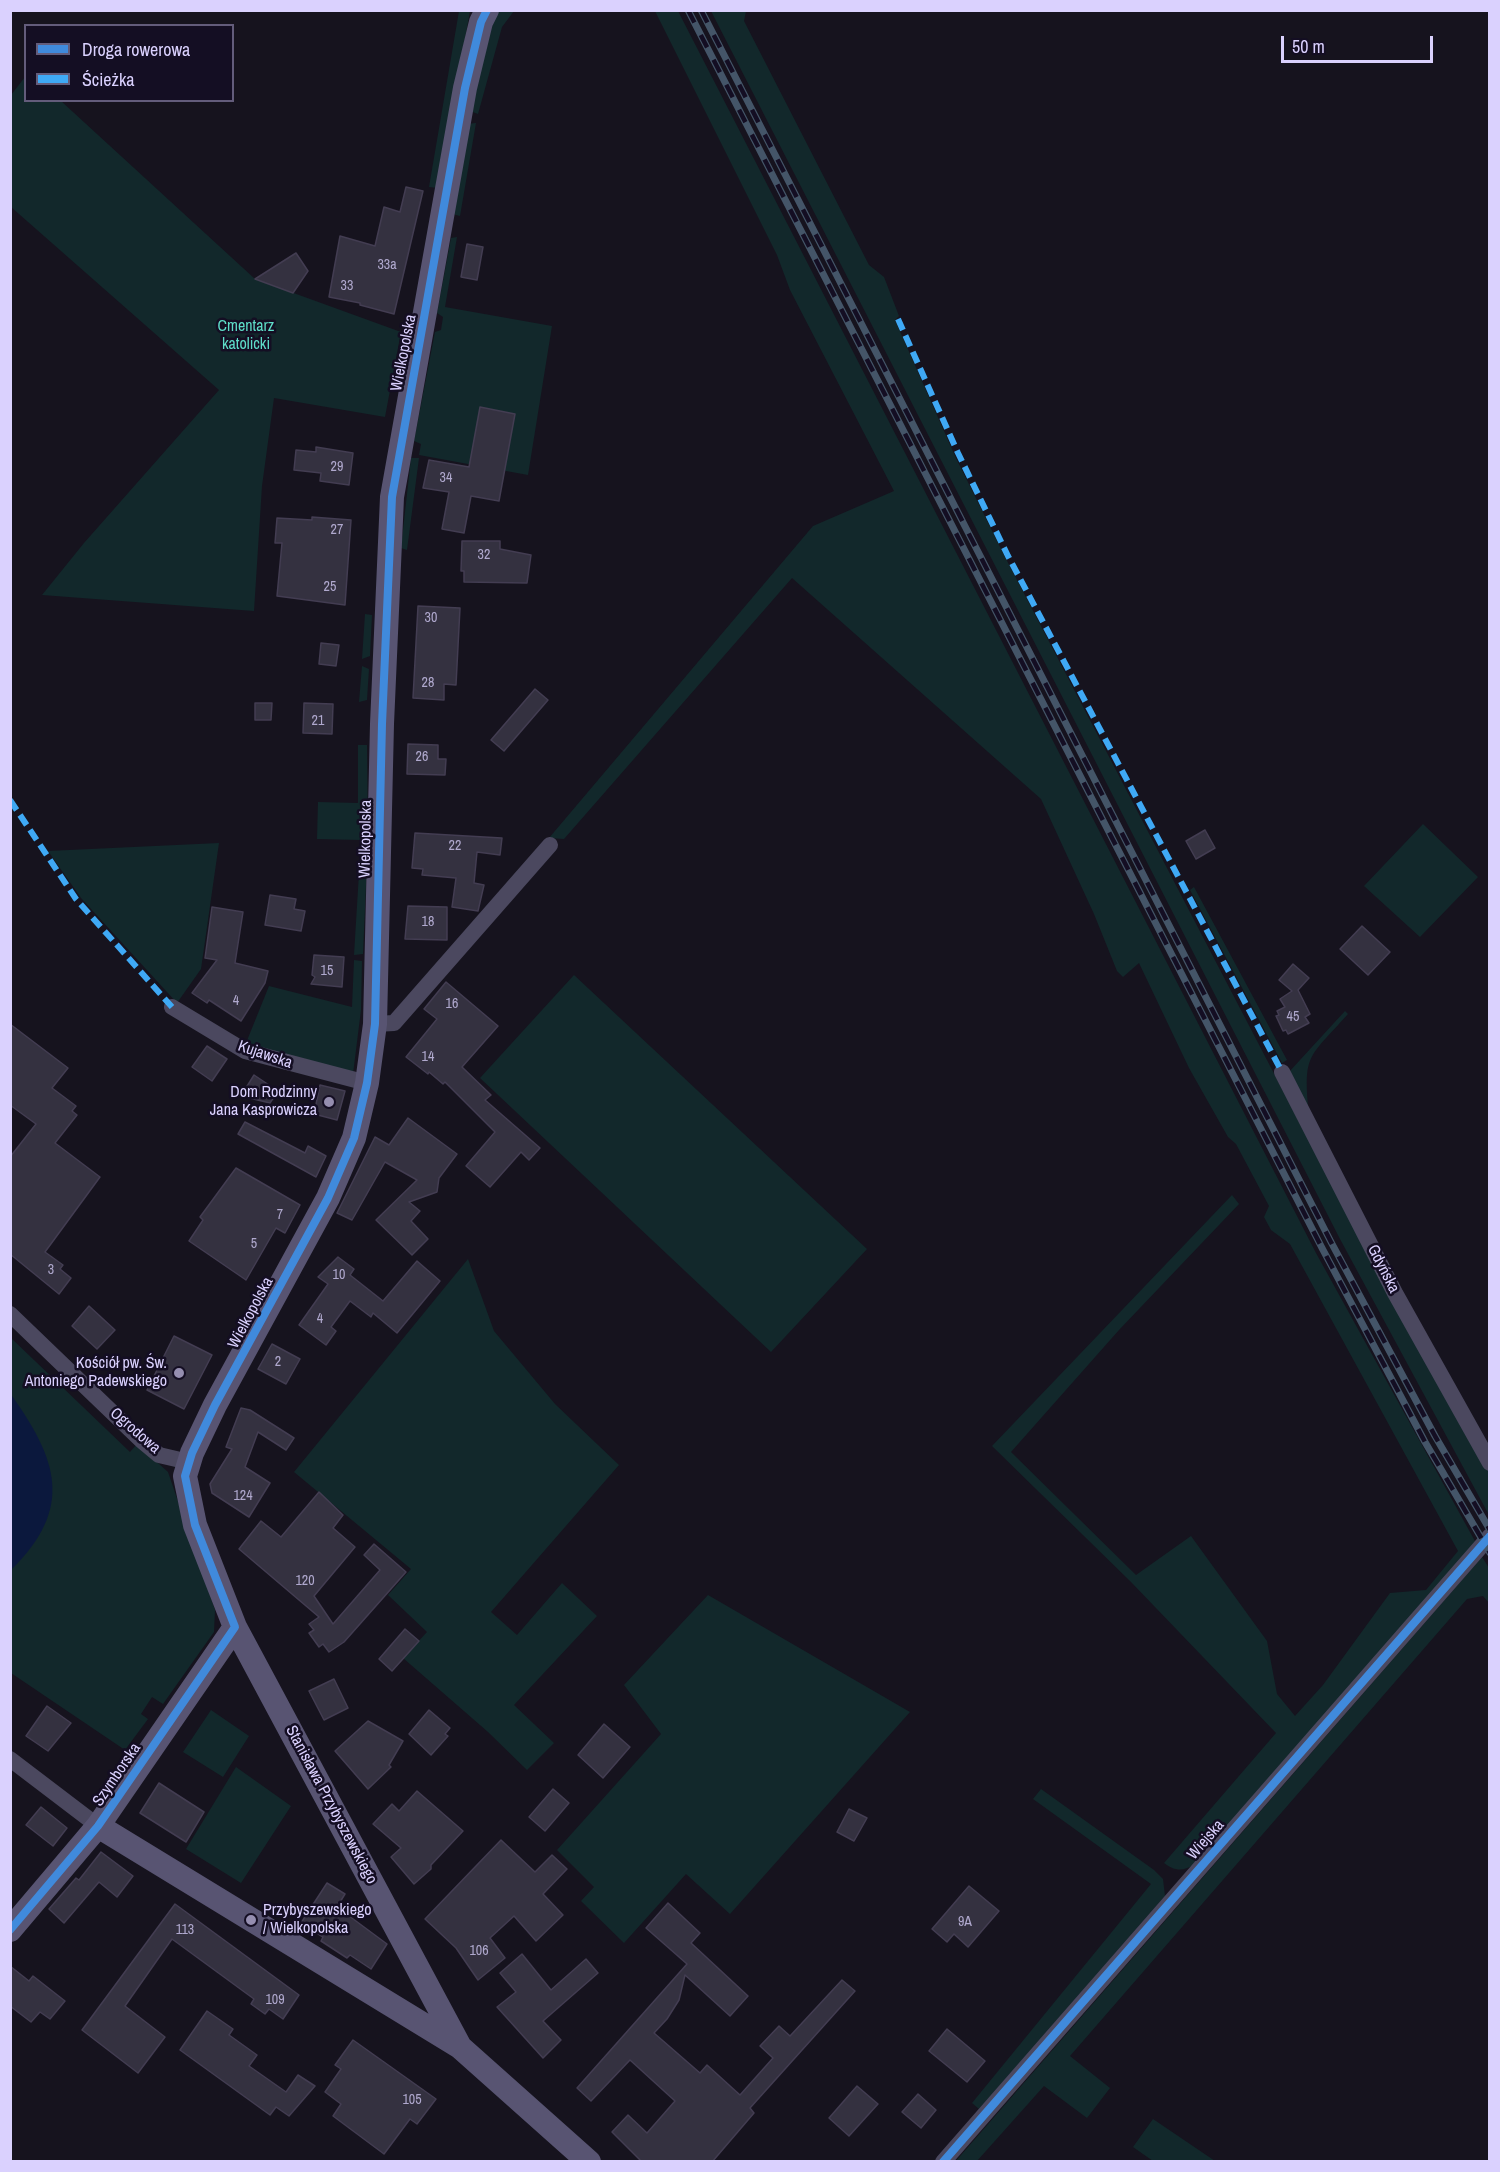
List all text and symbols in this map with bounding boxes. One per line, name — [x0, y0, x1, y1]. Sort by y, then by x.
legend — [24, 24, 234, 102]
scale bar — [1284, 24, 1436, 62]
text: 50 m — [1292, 34, 1325, 59]
text: Droga rowerowa — [82, 37, 190, 62]
text: Ścieżka — [82, 67, 135, 92]
house number: 33a — [377, 257, 397, 273]
house number: 33 — [341, 278, 353, 294]
street label: Wielkopolska — [387, 313, 421, 393]
park label: Cmentarz katolicki — [218, 317, 274, 355]
house number: 29 — [331, 459, 343, 475]
house number: 34 — [440, 470, 452, 486]
house number: 27 — [331, 522, 343, 538]
house number: 32 — [478, 547, 490, 563]
house number: 25 — [324, 579, 336, 595]
house number: 30 — [425, 610, 437, 626]
house number: 28 — [422, 675, 434, 691]
house number: 21 — [312, 713, 324, 729]
house number: 26 — [416, 749, 428, 765]
street label: Wielkopolska — [356, 800, 376, 878]
house number: 22 — [449, 838, 461, 854]
house number: 18 — [422, 914, 434, 930]
house number: 15 — [321, 963, 333, 979]
house number: 4 — [233, 993, 239, 1009]
house number: 16 — [446, 996, 458, 1012]
house number: 45 — [1287, 1009, 1299, 1025]
street label: Kujawska — [235, 1037, 295, 1073]
house number: 14 — [422, 1049, 434, 1065]
place label: Dom Rodzinny Jana Kasprowicza — [210, 1083, 317, 1121]
marker: Dom Rodzinny Jana Kasprowicza — [322, 1095, 336, 1109]
house number: 7 — [277, 1207, 283, 1223]
house number: 5 — [251, 1236, 257, 1252]
street label: Gdyńska — [1363, 1242, 1403, 1296]
house number: 3 — [48, 1262, 54, 1278]
house number: 10 — [333, 1267, 345, 1283]
street label: Wielkopolska — [224, 1274, 278, 1352]
house number: 4 — [317, 1311, 323, 1327]
place label: Kościół pw. Św. Antoniego Padewskiego — [25, 1354, 167, 1392]
house number: 2 — [275, 1354, 281, 1370]
marker: Kościół pw. Św. Antoniego Padewskiego — [172, 1366, 186, 1380]
street label: Ogrodowa — [106, 1404, 164, 1458]
house number: 124 — [233, 1488, 253, 1504]
house number: 120 — [295, 1573, 315, 1589]
street label: Stanisława Przybyszewskiego — [281, 1723, 381, 1887]
street label: Szymborska — [89, 1740, 145, 1810]
street label: Wiejska — [1183, 1816, 1229, 1864]
place label: Przybyszewskiego / Wielkopolska — [263, 1901, 372, 1939]
marker: Przybyszewskiego / Wielkopolska — [244, 1913, 258, 1927]
house number: 9A — [958, 1914, 972, 1930]
house number: 113 — [176, 1922, 194, 1938]
house number: 106 — [469, 1943, 489, 1959]
house number: 109 — [265, 1992, 285, 2008]
house number: 105 — [402, 2092, 422, 2108]

